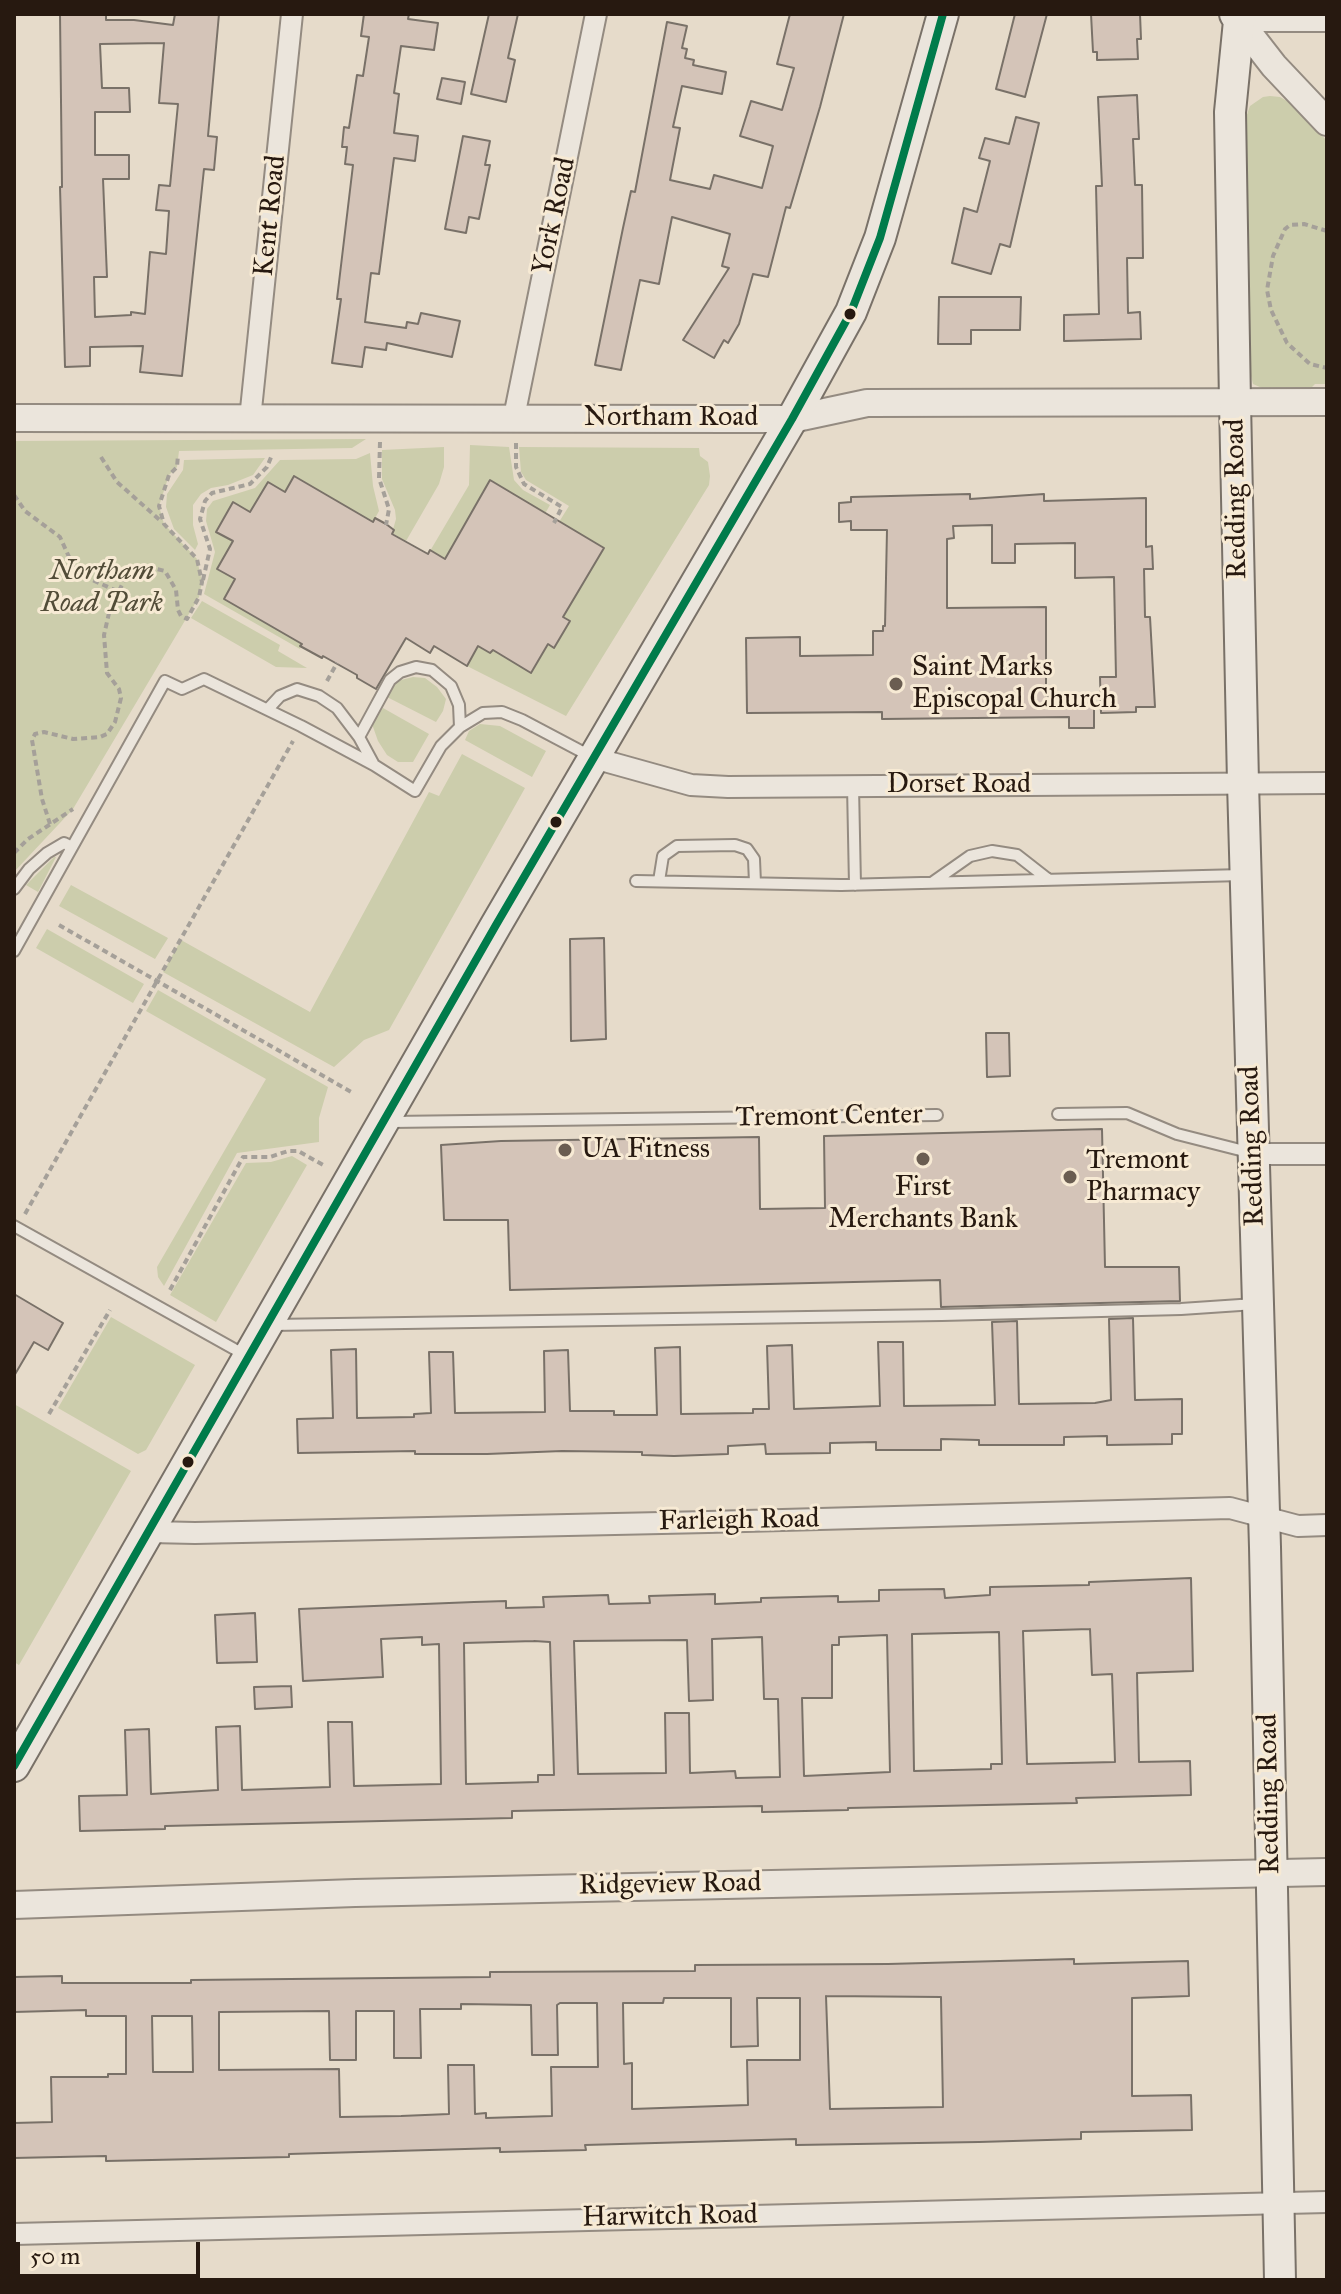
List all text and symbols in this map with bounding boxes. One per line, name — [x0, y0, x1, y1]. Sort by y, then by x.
street label: Kent Road — [248, 154, 294, 278]
street label: York Road — [526, 154, 584, 278]
unlabelled marker — [842, 306, 858, 322]
street label: Northam Road — [584, 401, 758, 435]
street label: Redding Road — [1219, 418, 1255, 580]
park label: Northam Road Park — [41, 555, 163, 621]
place label: Saint Marks Episcopal Church — [912, 651, 1117, 717]
marker: Saint Marks Episcopal Church — [887, 675, 905, 693]
street label: Dorset Road — [887, 768, 1031, 802]
unlabelled marker — [548, 814, 564, 830]
street label: Redding Road — [1233, 1065, 1273, 1227]
street label: Tremont Center — [735, 1099, 923, 1135]
place label: UA Fitness — [581, 1133, 710, 1167]
marker: UA Fitness — [556, 1141, 574, 1159]
place label: Tremont Pharmacy — [1086, 1144, 1200, 1210]
marker: First Merchants Bank — [914, 1150, 932, 1168]
marker: Tremont Pharmacy — [1061, 1168, 1079, 1186]
place label: First Merchants Bank — [828, 1171, 1018, 1237]
unlabelled marker — [180, 1454, 196, 1470]
street label: Farleigh Road — [658, 1503, 820, 1539]
street label: Redding Road — [1252, 1713, 1288, 1875]
street label: Ridgeview Road — [578, 1867, 762, 1903]
street label: Harwitch Road — [582, 2199, 758, 2235]
scale bar — [20, 2226, 204, 2276]
text: 50 m — [30, 2241, 80, 2271]

